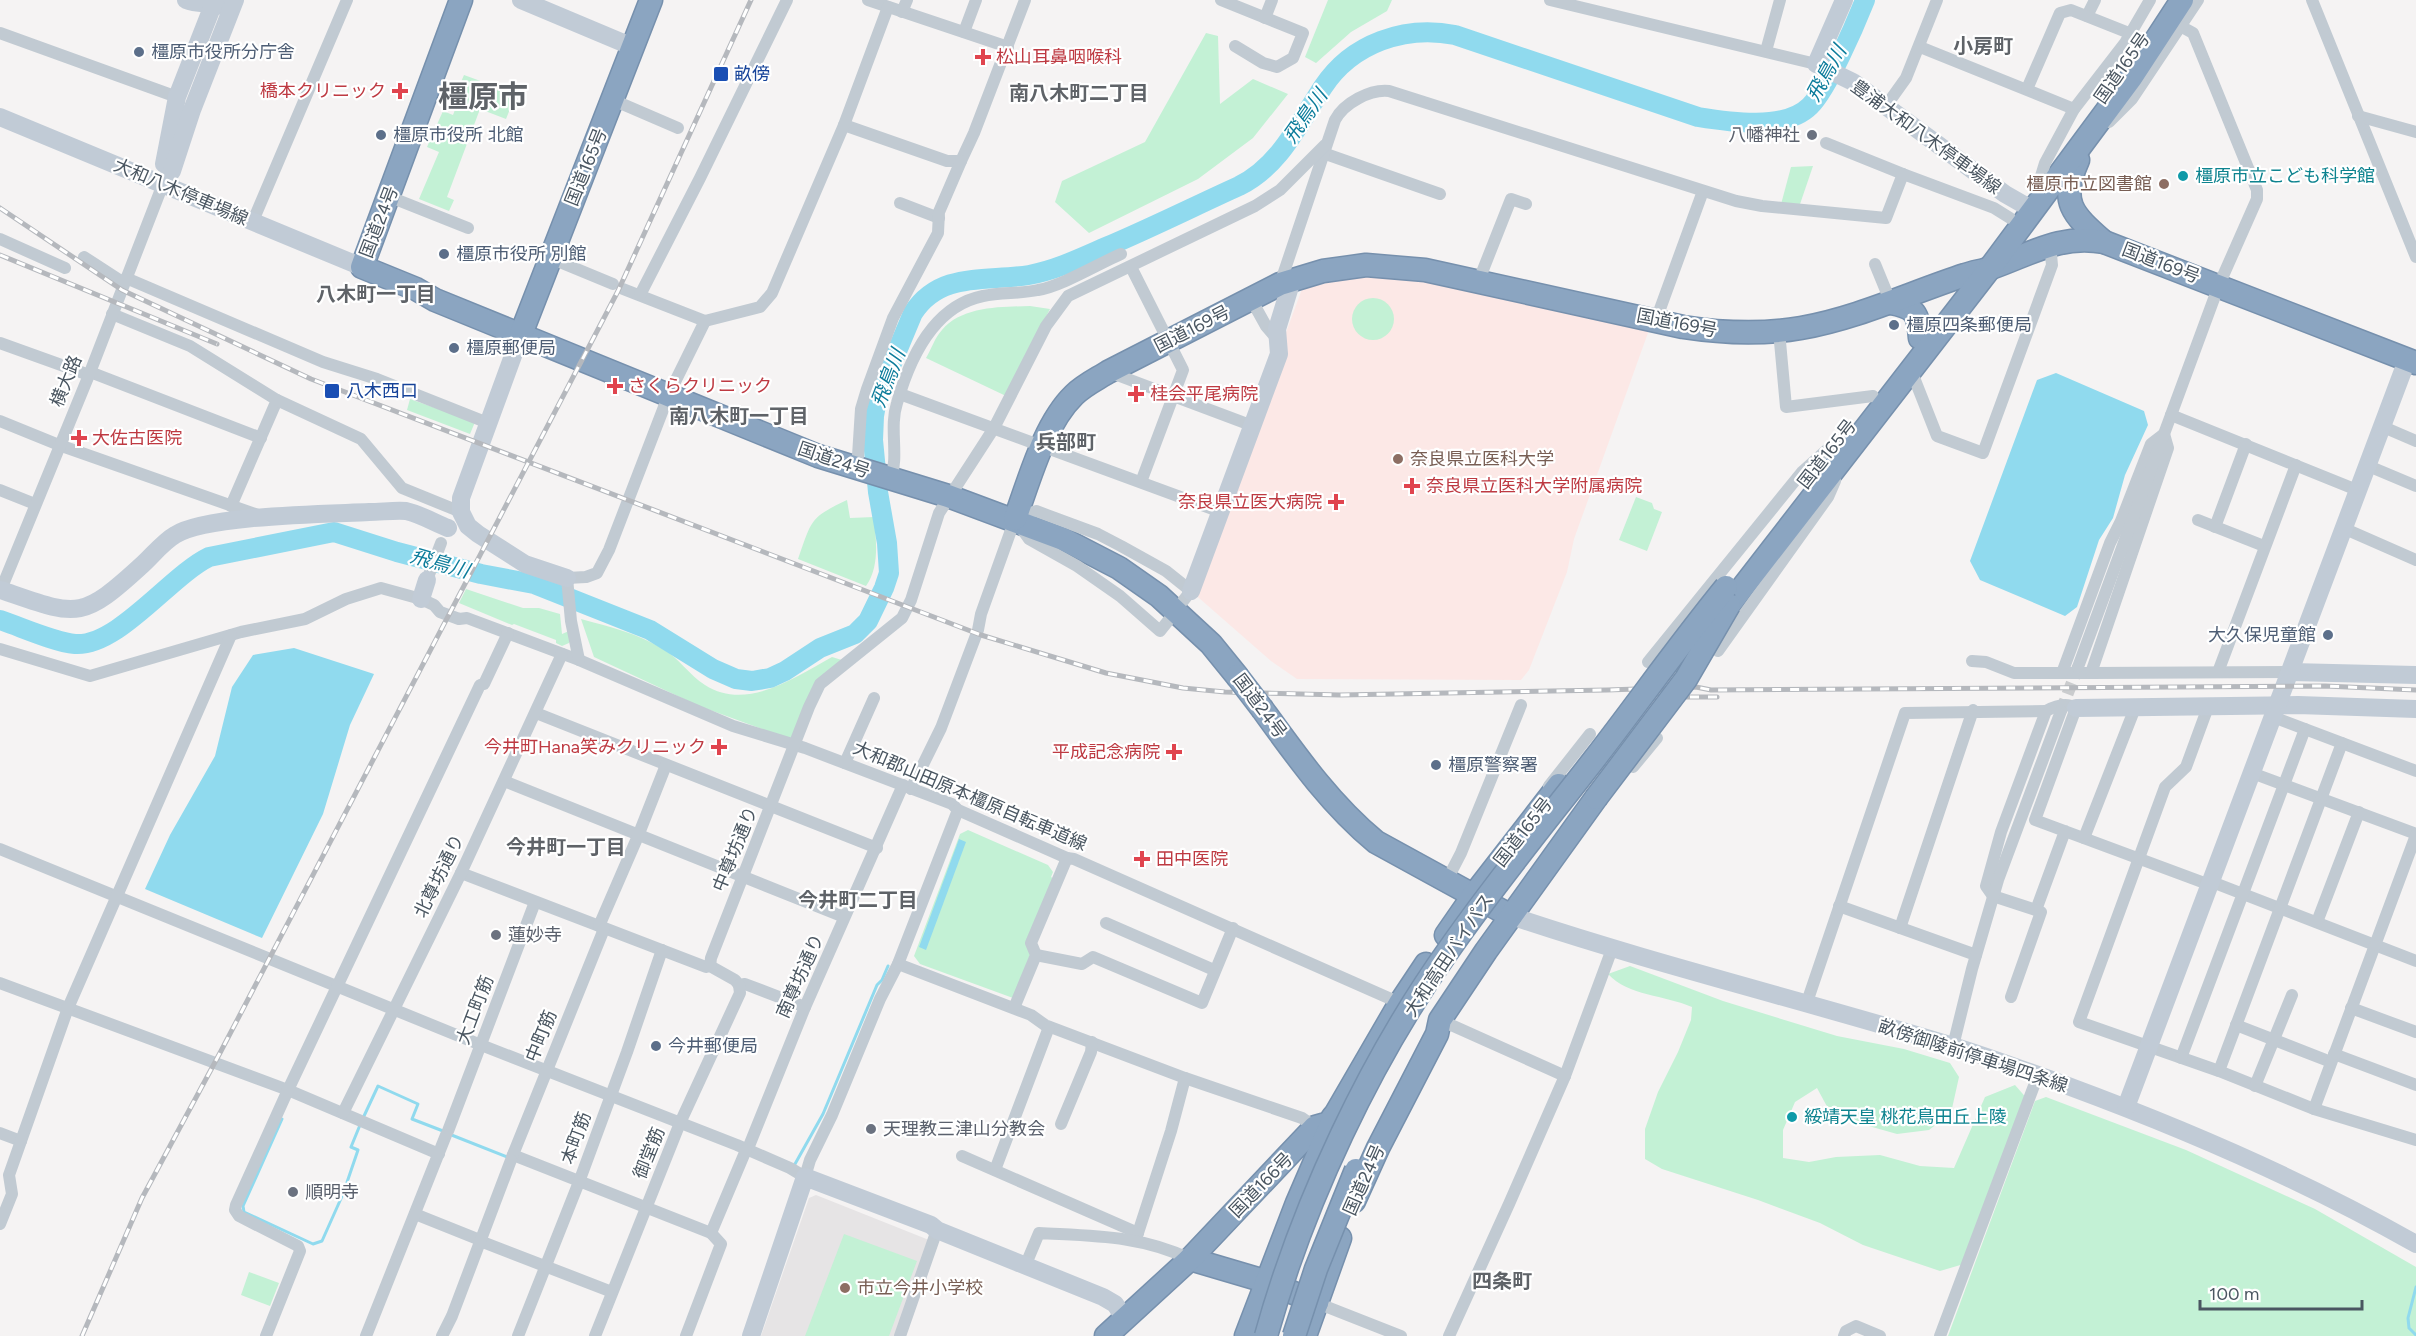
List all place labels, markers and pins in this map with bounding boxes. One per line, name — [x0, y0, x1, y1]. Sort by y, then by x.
place label: 橿原市役所分庁舎 — [151, 41, 295, 63]
marker: 橿原市役所分庁舎 — [132, 45, 146, 59]
place label: 松山耳鼻咽喉科 — [996, 46, 1122, 68]
marker: 松山耳鼻咽喉科 — [974, 48, 992, 66]
place label: 畝傍 — [734, 63, 770, 85]
marker: 畝傍 — [712, 65, 730, 83]
place label: 橋本クリニック — [260, 80, 386, 102]
marker: 橋本クリニック — [391, 82, 409, 100]
place label: 橿原市役所 北館 — [393, 124, 523, 146]
place label: 八幡神社 — [1728, 124, 1800, 146]
marker: 橿原市役所 北館 — [374, 128, 388, 142]
marker: 八幡神社 — [1805, 128, 1819, 142]
place label: 橿原市立こども科学館 — [2195, 165, 2375, 187]
marker: 橿原市立こども科学館 — [2176, 169, 2190, 183]
place label: 橿原市立図書館 — [2026, 173, 2152, 195]
marker: 橿原市立図書館 — [2157, 177, 2171, 191]
place label: 橿原市役所 別館 — [456, 243, 586, 265]
marker: 橿原市役所 別館 — [437, 247, 451, 261]
place label: 橿原四条郵便局 — [1906, 314, 2032, 336]
marker: 橿原四条郵便局 — [1887, 318, 1901, 332]
place label: 橿原郵便局 — [466, 337, 556, 359]
marker: 橿原郵便局 — [447, 341, 461, 355]
place label: さくらクリニック — [628, 375, 772, 397]
marker: さくらクリニック — [606, 377, 624, 395]
place label: 八木西口 — [346, 380, 418, 402]
marker: 八木西口 — [323, 382, 341, 400]
place label: 桂会平尾病院 — [1150, 383, 1258, 405]
marker: 桂会平尾病院 — [1127, 385, 1145, 403]
place label: 大佐古医院 — [92, 427, 182, 449]
marker: 大佐古医院 — [70, 429, 88, 447]
place label: 奈良県立医科大学 — [1410, 448, 1554, 470]
marker: 奈良県立医科大学 — [1391, 452, 1405, 466]
place label: 奈良県立医科大学附属病院 — [1426, 475, 1642, 497]
marker: 奈良県立医科大学附属病院 — [1403, 477, 1421, 495]
place label: 奈良県立医大病院 — [1178, 491, 1322, 513]
marker: 奈良県立医大病院 — [1327, 493, 1345, 511]
place label: 大久保児童館 — [2208, 624, 2316, 646]
marker: 大久保児童館 — [2321, 628, 2335, 642]
place label: 今井町Hana笑みクリニック — [484, 736, 706, 758]
marker: 今井町Hana笑みクリニック — [710, 738, 728, 756]
place label: 平成記念病院 — [1052, 741, 1160, 763]
marker: 平成記念病院 — [1165, 743, 1183, 761]
place label: 橿原警察署 — [1448, 754, 1538, 776]
marker: 橿原警察署 — [1429, 758, 1443, 772]
place label: 田中医院 — [1156, 848, 1228, 870]
marker: 田中医院 — [1133, 850, 1151, 868]
place label: 蓮妙寺 — [508, 924, 562, 946]
marker: 蓮妙寺 — [489, 928, 503, 942]
place label: 今井郵便局 — [668, 1035, 758, 1057]
marker: 今井郵便局 — [649, 1039, 663, 1053]
place label: 綏靖天皇 桃花鳥田丘上陵 — [1804, 1106, 2006, 1128]
marker: 綏靖天皇 桃花鳥田丘上陵 — [1785, 1110, 1799, 1124]
place label: 天理教三津山分教会 — [883, 1118, 1045, 1140]
marker: 天理教三津山分教会 — [864, 1122, 878, 1136]
place label: 順明寺 — [305, 1181, 359, 1203]
marker: 順明寺 — [286, 1185, 300, 1199]
place label: 市立今井小学校 — [857, 1277, 983, 1299]
marker: 市立今井小学校 — [838, 1281, 852, 1295]

